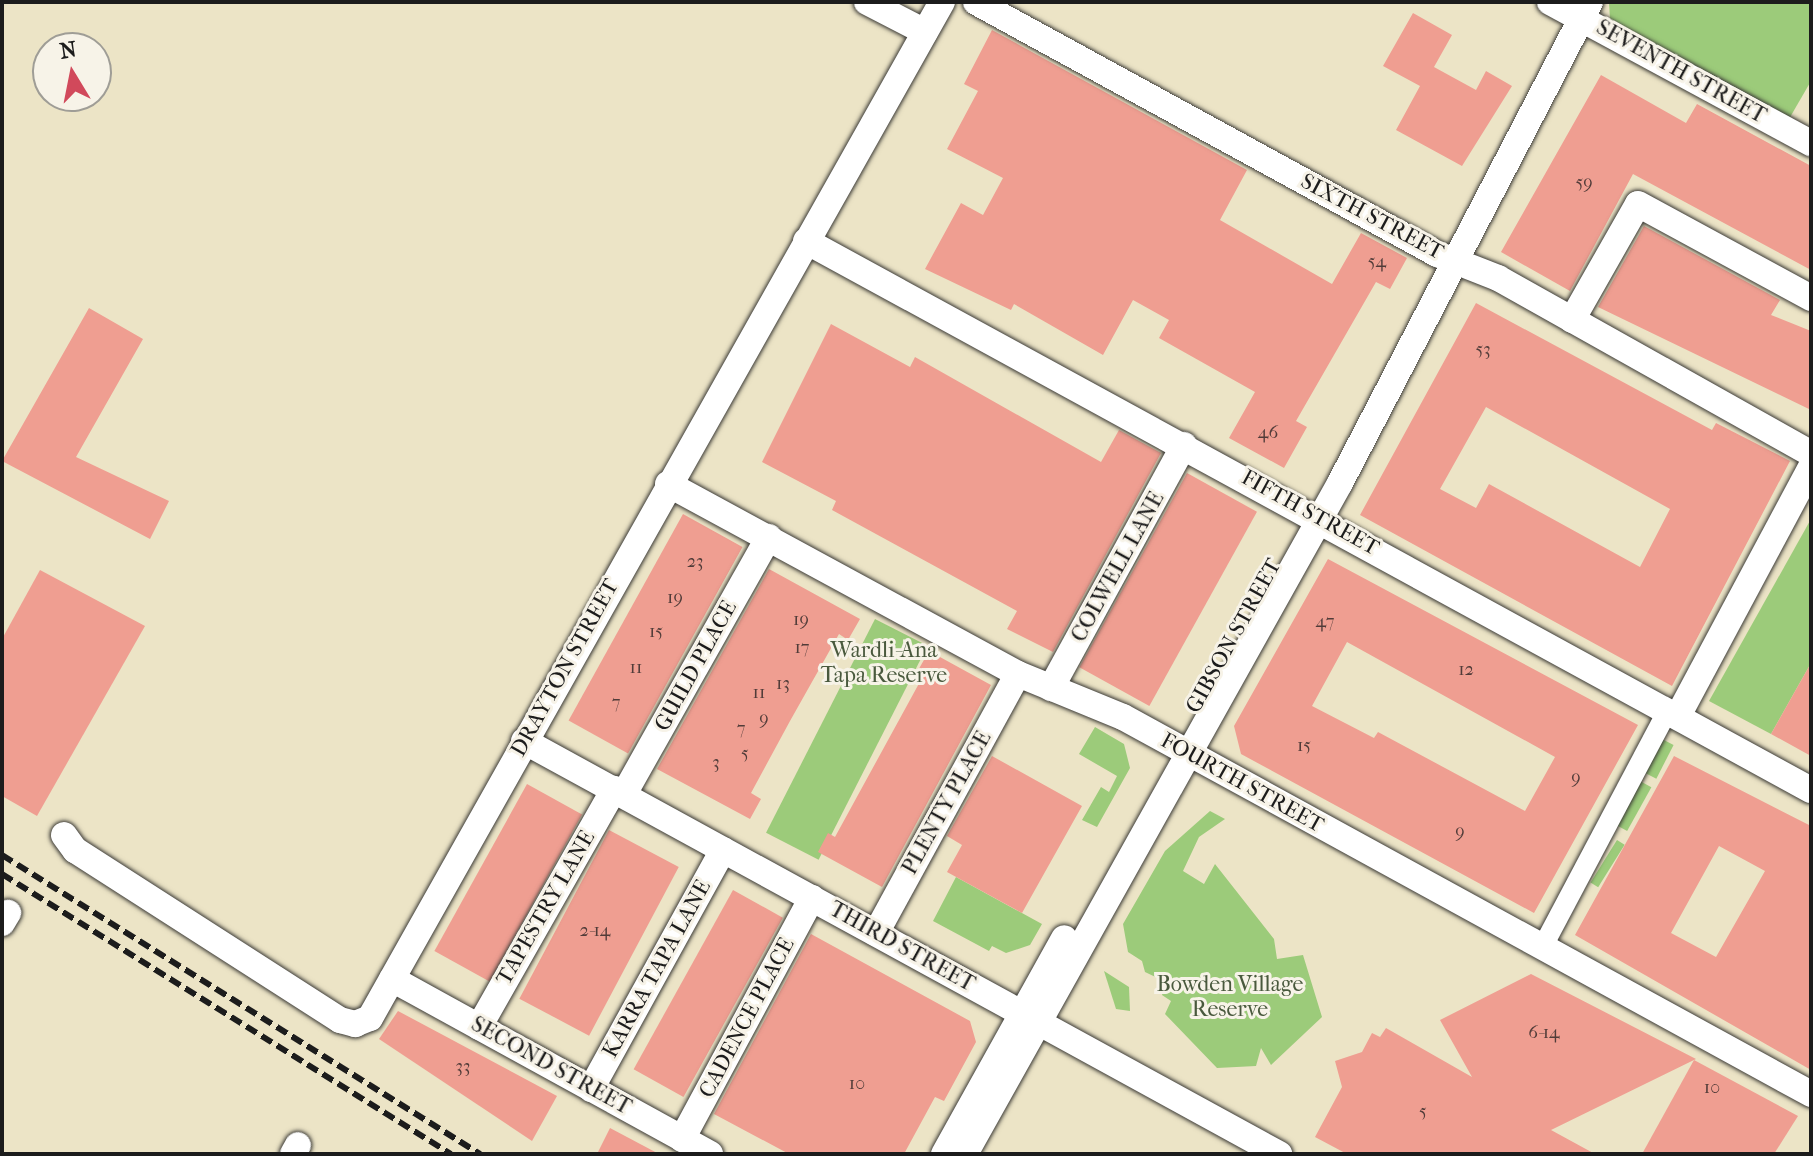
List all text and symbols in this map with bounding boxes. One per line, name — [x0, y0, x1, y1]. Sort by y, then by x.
street label: SEVENTH STREET — [1591, 14, 1771, 130]
north arrow — [32, 32, 112, 112]
text: N — [58, 36, 79, 65]
street label: SIXTH STREET — [1296, 168, 1448, 266]
house number: 59 — [1575, 172, 1593, 194]
house number: 54 — [1368, 251, 1386, 273]
house number: 53 — [1475, 339, 1491, 361]
house number: 46 — [1258, 422, 1278, 444]
street label: FIFTH STREET — [1237, 464, 1383, 562]
street label: COLWELL LANE — [1066, 487, 1170, 647]
house number: 23 — [687, 551, 703, 573]
street label: GIBSON STREET — [1181, 554, 1287, 718]
street label: DRAYTON STREET — [505, 575, 625, 761]
house number: 19 — [667, 587, 683, 609]
street label: GUILD PLACE — [649, 596, 743, 736]
house number: 19 — [793, 609, 809, 631]
house number: 47 — [1316, 611, 1334, 633]
house number: 15 — [649, 621, 663, 643]
house number: 17 — [794, 637, 810, 659]
park label: Wardli-Ana Tapa Reserve — [821, 637, 947, 688]
house number: 11 — [630, 657, 642, 679]
house number: 12 — [1458, 659, 1474, 681]
house number: 13 — [776, 673, 790, 695]
house number: 11 — [753, 682, 765, 704]
house number: 7 — [612, 692, 620, 714]
house number: 9 — [759, 708, 769, 730]
house number: 7 — [737, 718, 745, 740]
street label: PLENTY PLACE — [897, 727, 997, 879]
street label: FOURTH STREET — [1156, 727, 1328, 839]
house number: 15 — [1297, 735, 1311, 757]
house number: 5 — [741, 743, 749, 765]
house number: 3 — [712, 752, 720, 774]
house number: 9 — [1571, 767, 1581, 789]
house number: 9 — [1455, 821, 1465, 843]
street label: TAPESTRY LANE — [491, 826, 601, 990]
street label: KARRA TAPA LANE — [597, 876, 717, 1062]
street label: THIRD STREET — [825, 896, 979, 998]
house number: 2-14 — [580, 920, 610, 942]
street label: CADENCE PLACE — [694, 934, 800, 1102]
park label: Bowden Village Reserve — [1157, 971, 1303, 1022]
street label: SECOND STREET — [466, 1011, 636, 1121]
house number: 6-14 — [1528, 1022, 1560, 1044]
house number: 33 — [456, 1056, 470, 1078]
house number: 10 — [849, 1073, 865, 1095]
house number: 10 — [1704, 1077, 1720, 1099]
house number: 5 — [1419, 1101, 1427, 1123]

